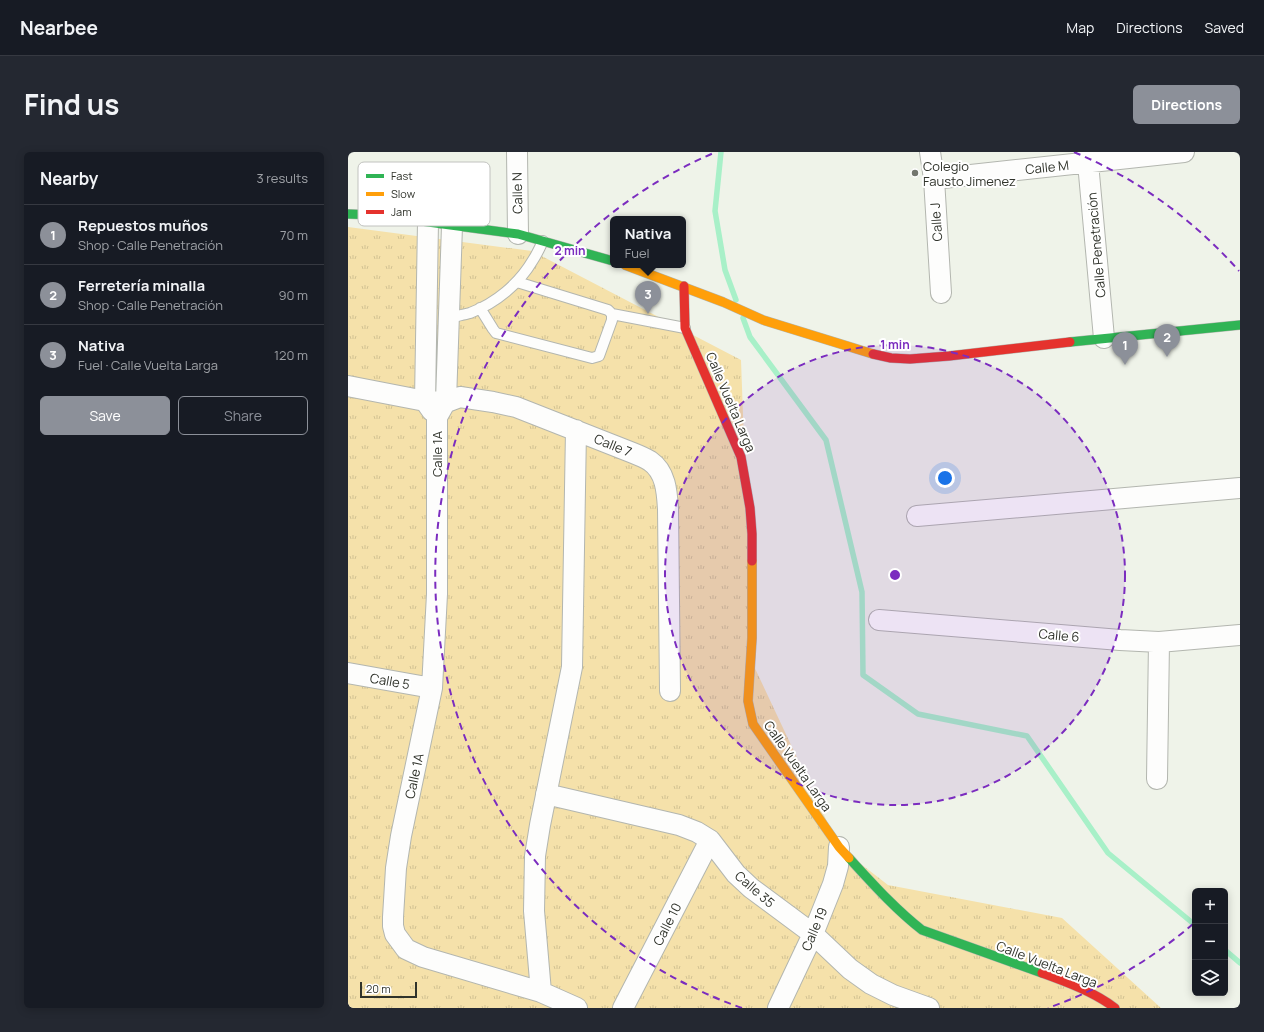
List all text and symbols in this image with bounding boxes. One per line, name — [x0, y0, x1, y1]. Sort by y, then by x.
text: Nearbee — [20, 15, 98, 41]
text: Map — [1066, 18, 1094, 37]
text: Directions — [1116, 18, 1183, 37]
text: Saved — [1205, 18, 1244, 37]
text: Find us — [24, 85, 119, 123]
button: Directions — [1133, 85, 1240, 124]
street label: Calle M — [1024, 156, 1070, 178]
place label: Colegio Fausto Jimenez — [923, 157, 1016, 190]
legend — [358, 162, 490, 226]
text: Nearby — [40, 167, 98, 190]
text: Fast — [391, 168, 413, 183]
marker: Colegio Fausto Jimenez — [910, 168, 920, 178]
text: 3 results — [256, 169, 308, 187]
street label: Calle N — [508, 172, 526, 214]
text: Slow — [391, 186, 416, 201]
street label: Calle Penetración — [1082, 192, 1110, 298]
street label: Calle J — [926, 202, 946, 242]
text: Jam — [391, 204, 412, 219]
text: Repuestos muños — [78, 215, 208, 236]
popup — [610, 216, 686, 268]
text: Nativa — [625, 223, 671, 244]
text: 1 — [50, 226, 56, 244]
text: 70 m — [280, 226, 308, 244]
text: Shop · Calle Penetración — [78, 236, 223, 254]
text: 2 min — [554, 242, 586, 259]
text: Fuel — [625, 244, 650, 262]
text: Ferretería minalla — [78, 275, 205, 296]
pin: 3 — [635, 281, 661, 314]
text: 2 — [49, 286, 57, 304]
text: 90 m — [278, 286, 308, 304]
text: Shop · Calle Penetración — [78, 296, 223, 314]
pin: 2 — [1154, 324, 1180, 357]
pin: 1 — [1112, 332, 1138, 365]
text: Nativa — [78, 335, 125, 356]
text: 1 min — [880, 336, 910, 353]
text: 3 — [49, 346, 57, 364]
text: 120 m — [274, 346, 308, 364]
street label: Calle Vuelta Larga — [702, 349, 760, 455]
text: Fuel · Calle Vuelta Larga — [78, 356, 218, 374]
button: Save — [40, 396, 170, 435]
button: Share — [178, 396, 308, 435]
street label: Calle 7 — [591, 429, 635, 461]
street label: Calle 1A — [428, 431, 446, 477]
your location — [935, 468, 955, 488]
centre of rings — [888, 568, 902, 582]
street label: Calle 6 — [1038, 624, 1080, 646]
street label: Calle 5 — [369, 669, 411, 693]
street label: Calle Vuelta Larga — [760, 717, 836, 815]
street label: Calle 1A — [400, 752, 428, 800]
street label: Calle 35 — [731, 867, 779, 911]
map controls — [1192, 888, 1228, 996]
button: + — [1192, 888, 1228, 924]
street label: Calle 10 — [649, 899, 685, 948]
street label: Calle 19 — [797, 904, 831, 954]
button: − — [1192, 924, 1228, 960]
street label: Calle Vuelta Larga — [994, 936, 1100, 992]
button: layers — [1192, 960, 1228, 996]
scale bar — [360, 980, 417, 999]
text: 20 m — [366, 981, 391, 996]

